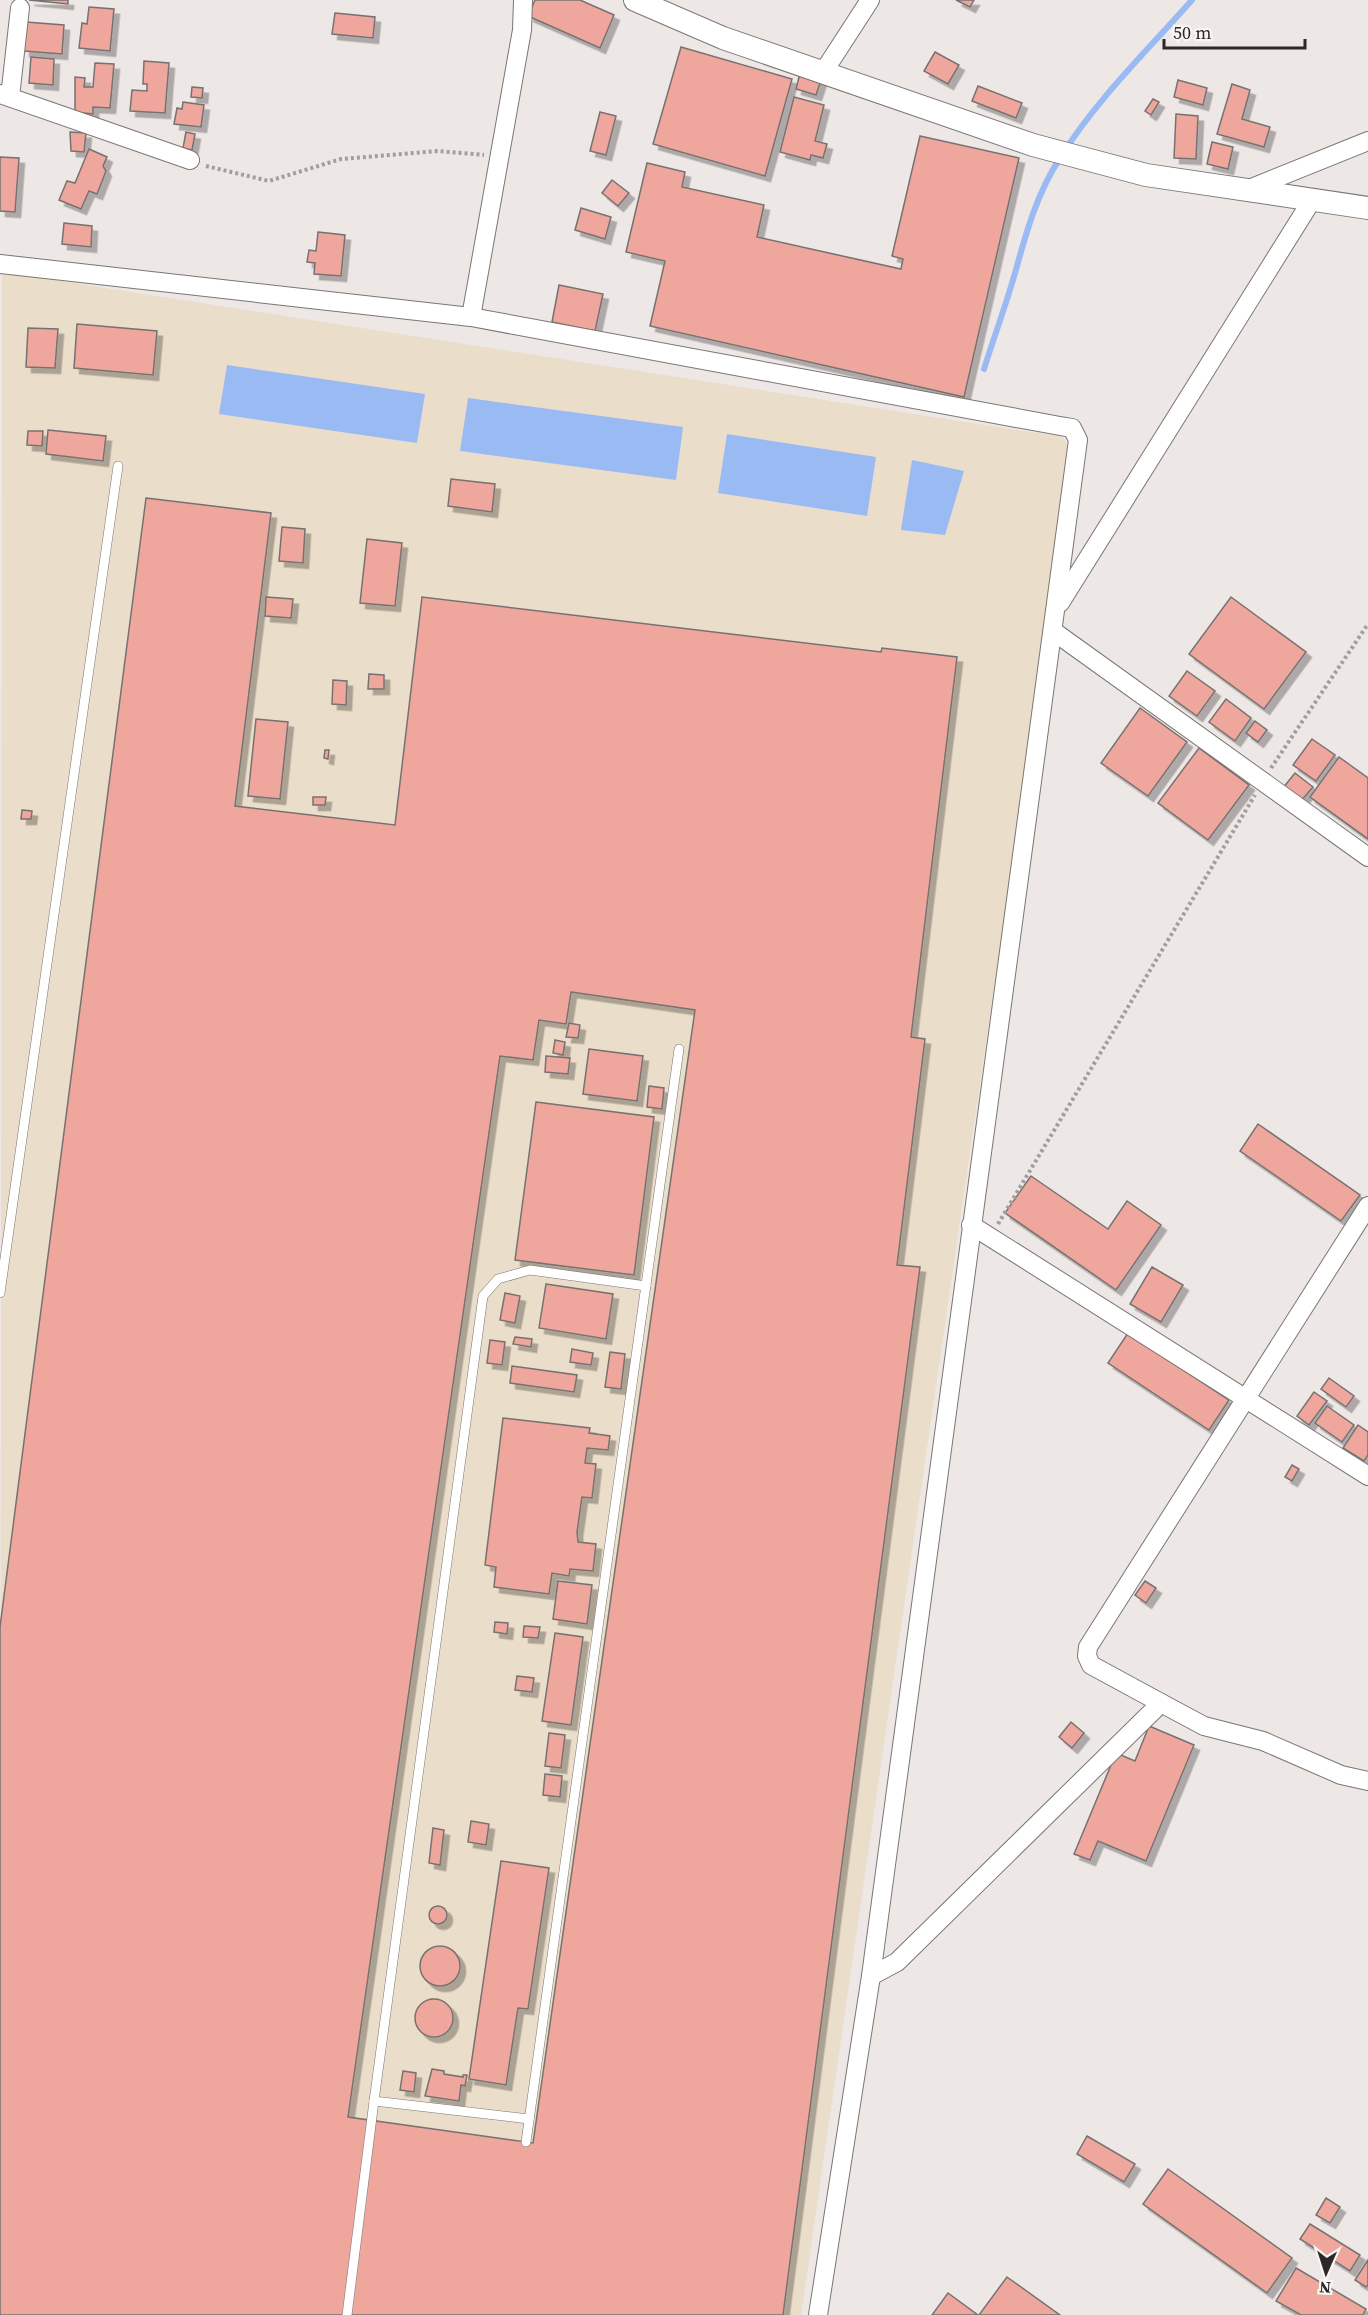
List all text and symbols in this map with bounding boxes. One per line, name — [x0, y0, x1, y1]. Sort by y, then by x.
scale bar — [1164, 12, 1305, 50]
text: 50 m — [1173, 20, 1211, 45]
north arrow — [1296, 2243, 1356, 2303]
text: N — [1318, 2277, 1332, 2299]

